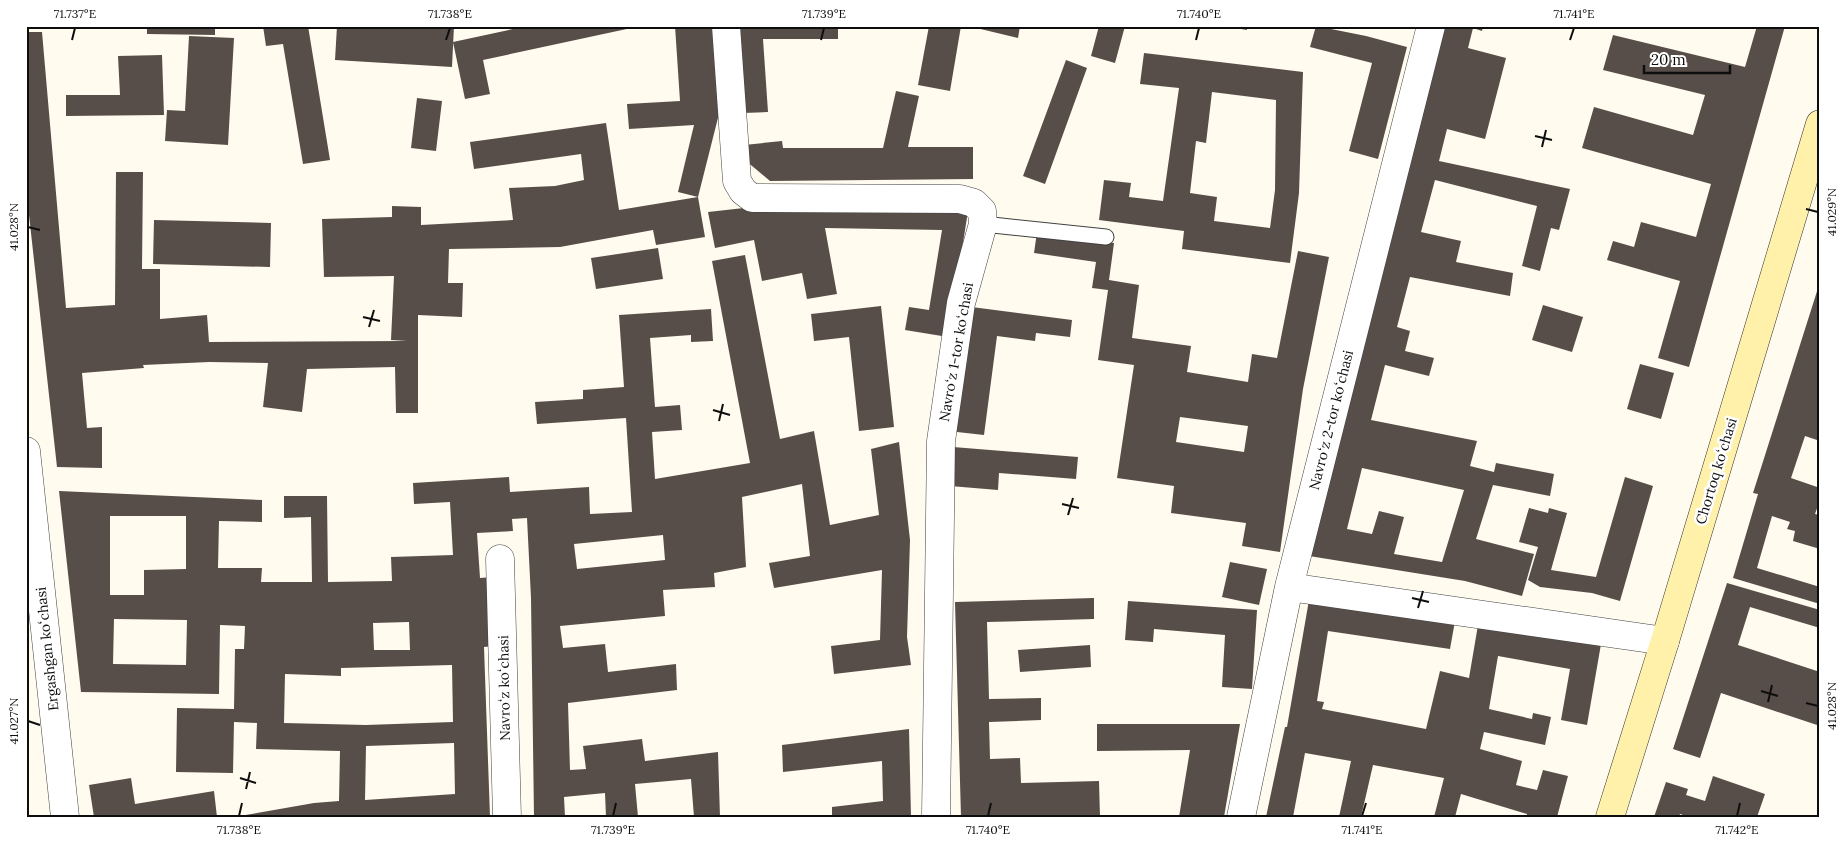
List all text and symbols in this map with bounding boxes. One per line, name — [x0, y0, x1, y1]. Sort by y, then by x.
text: 71.737°E — [54, 6, 96, 21]
text: 71.738°E — [428, 6, 472, 21]
text: 71.739°E — [802, 6, 846, 21]
text: 71.740°E — [1177, 6, 1221, 21]
text: 71.741°E — [1553, 6, 1595, 21]
scale bar — [1644, 42, 1730, 74]
text: 20 m — [1651, 50, 1686, 69]
text: 41.029°N — [1824, 188, 1839, 236]
text: 41.028°N — [6, 203, 21, 251]
street label: Navroʻz 1-tor koʻchasi — [935, 281, 977, 423]
street label: Navroʻz 2-tor koʻchasi — [1305, 348, 1357, 492]
street label: Chortoq koʻchasi — [1691, 415, 1741, 526]
street label: Ergashgan koʻchasi — [32, 586, 62, 712]
street label: Navroʻz koʻchasi — [494, 635, 514, 741]
text: 41.028°N — [1824, 682, 1839, 730]
text: 41.027°N — [6, 698, 21, 745]
text: 71.738°E — [217, 822, 261, 837]
text: 71.739°E — [591, 822, 635, 837]
text: 71.740°E — [966, 822, 1010, 837]
text: 71.741°E — [1341, 822, 1383, 837]
text: 71.742°E — [1715, 822, 1759, 837]

